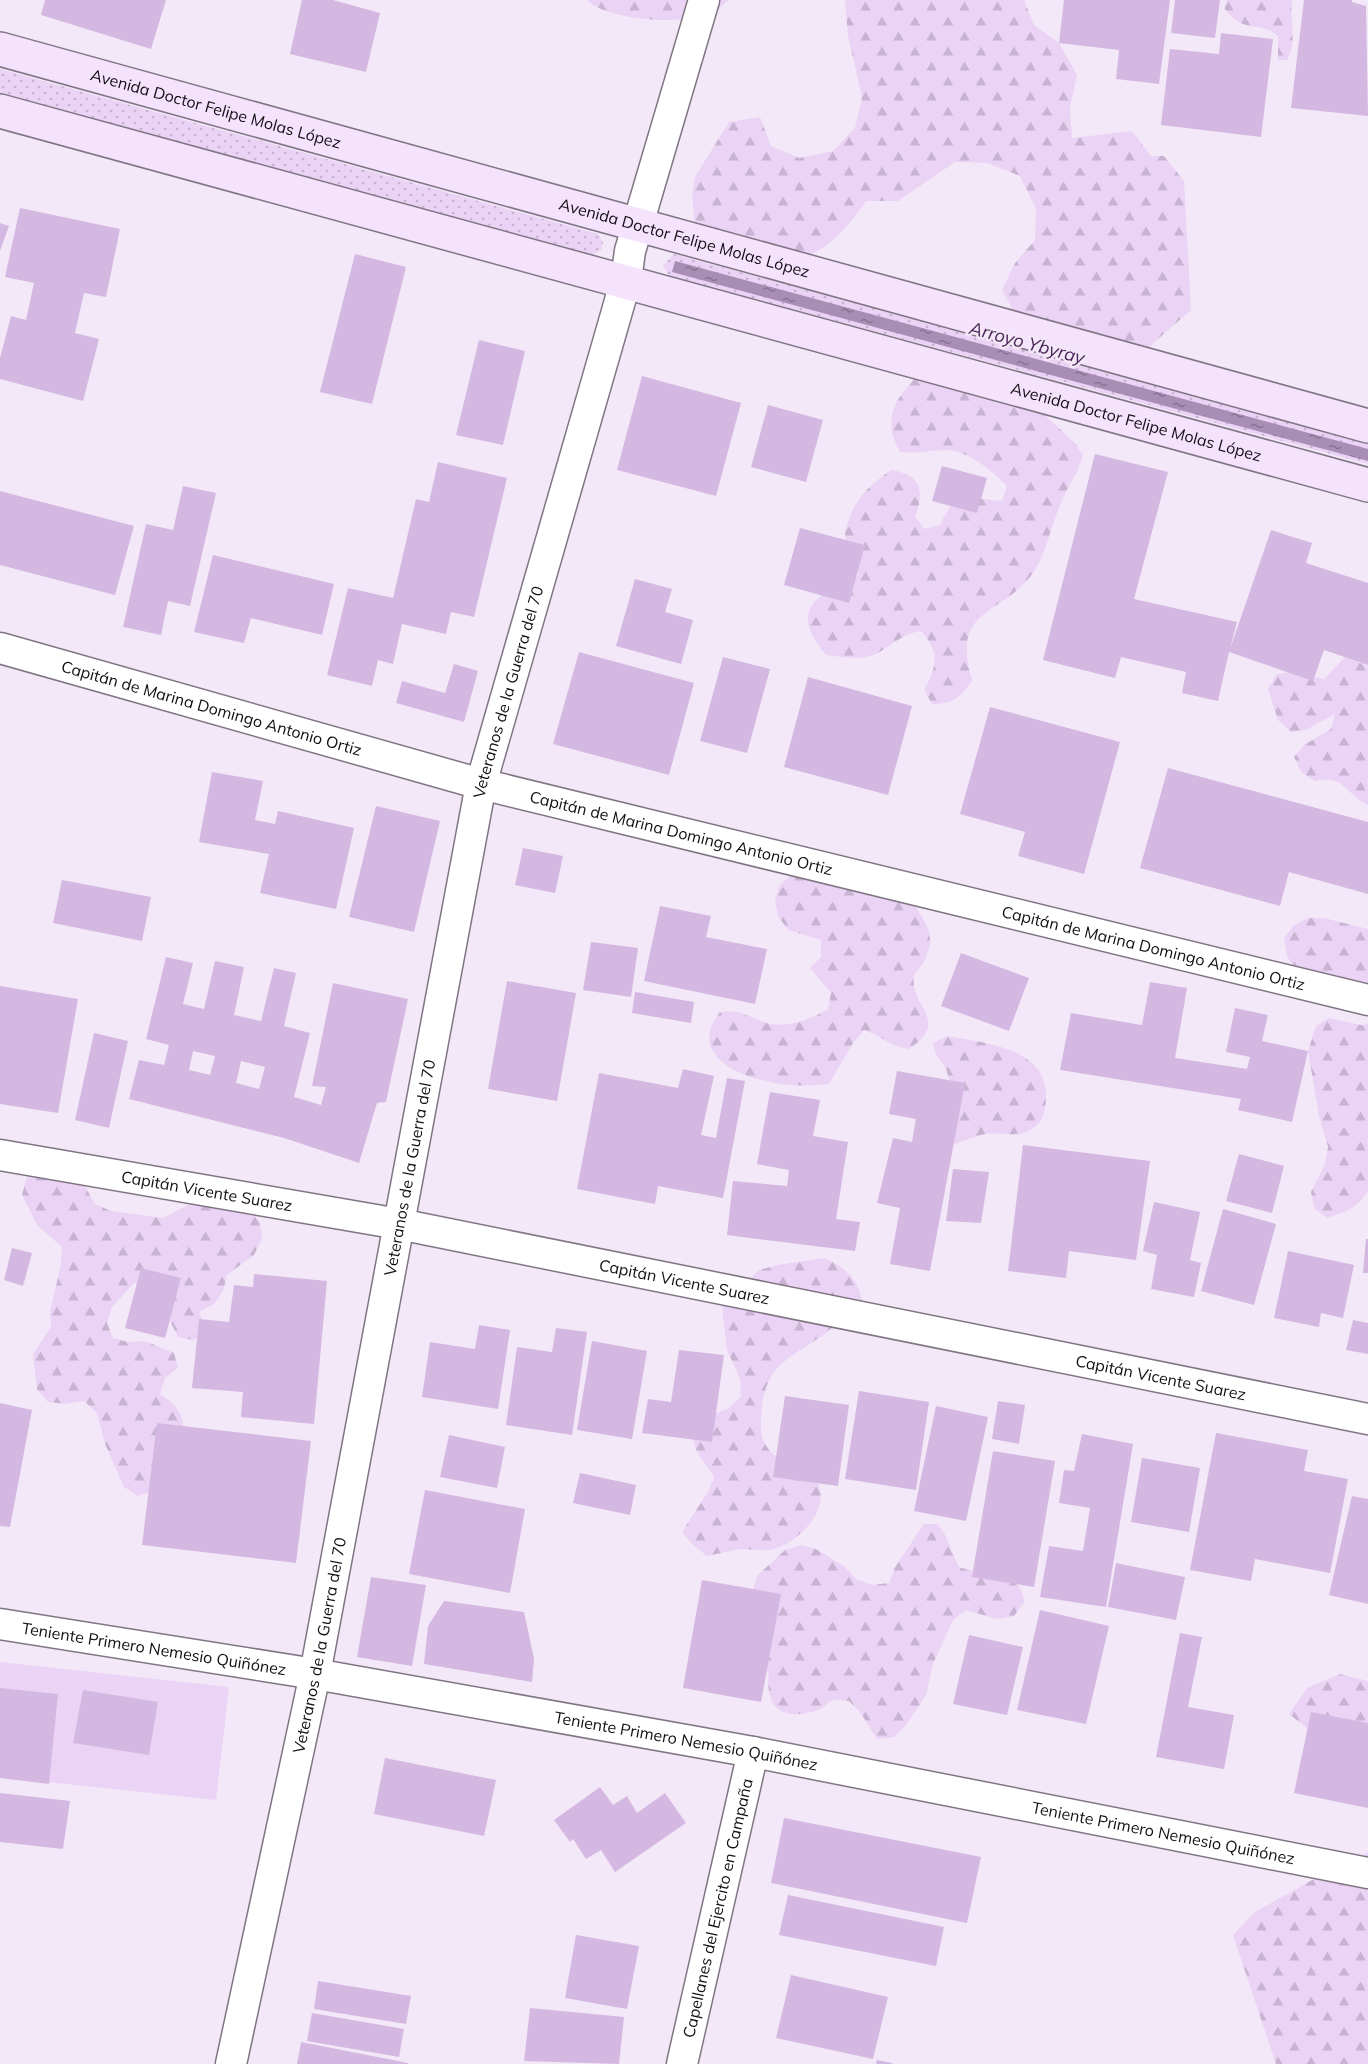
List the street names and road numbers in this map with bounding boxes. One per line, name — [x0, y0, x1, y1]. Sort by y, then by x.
street label: Avenida Doctor Felipe Molas López — [88, 64, 344, 153]
street label: Avenida Doctor Felipe Molas López — [557, 194, 812, 282]
street label: Avenida Doctor Felipe Molas López — [1009, 378, 1264, 465]
street label: Veteranos de la Guerra del 70 — [469, 584, 547, 800]
street label: Capitán de Marina Domingo Antonio Ortiz — [59, 656, 364, 760]
street label: Capitán de Marina Domingo Antonio Ortiz — [528, 786, 835, 879]
street label: Capitán de Marina Domingo Antonio Ortiz — [1000, 901, 1307, 994]
street label: Veteranos de la Guerra del 70 — [379, 1058, 439, 1278]
street label: Capitán Vicente Suarez — [120, 1166, 294, 1215]
street label: Capitán Vicente Suarez — [597, 1255, 771, 1308]
street label: Capitán Vicente Suarez — [1074, 1350, 1248, 1404]
street label: Veteranos de la Guerra del 70 — [288, 1536, 350, 1755]
street label: Teniente Primero Nemesio Quiñónez — [20, 1618, 288, 1679]
street label: Teniente Primero Nemesio Quiñónez — [553, 1707, 820, 1775]
street label: Capellanes del Ejercito en Campaña — [678, 1776, 757, 2040]
street label: Teniente Primero Nemesio Quiñónez — [1030, 1797, 1296, 1868]

